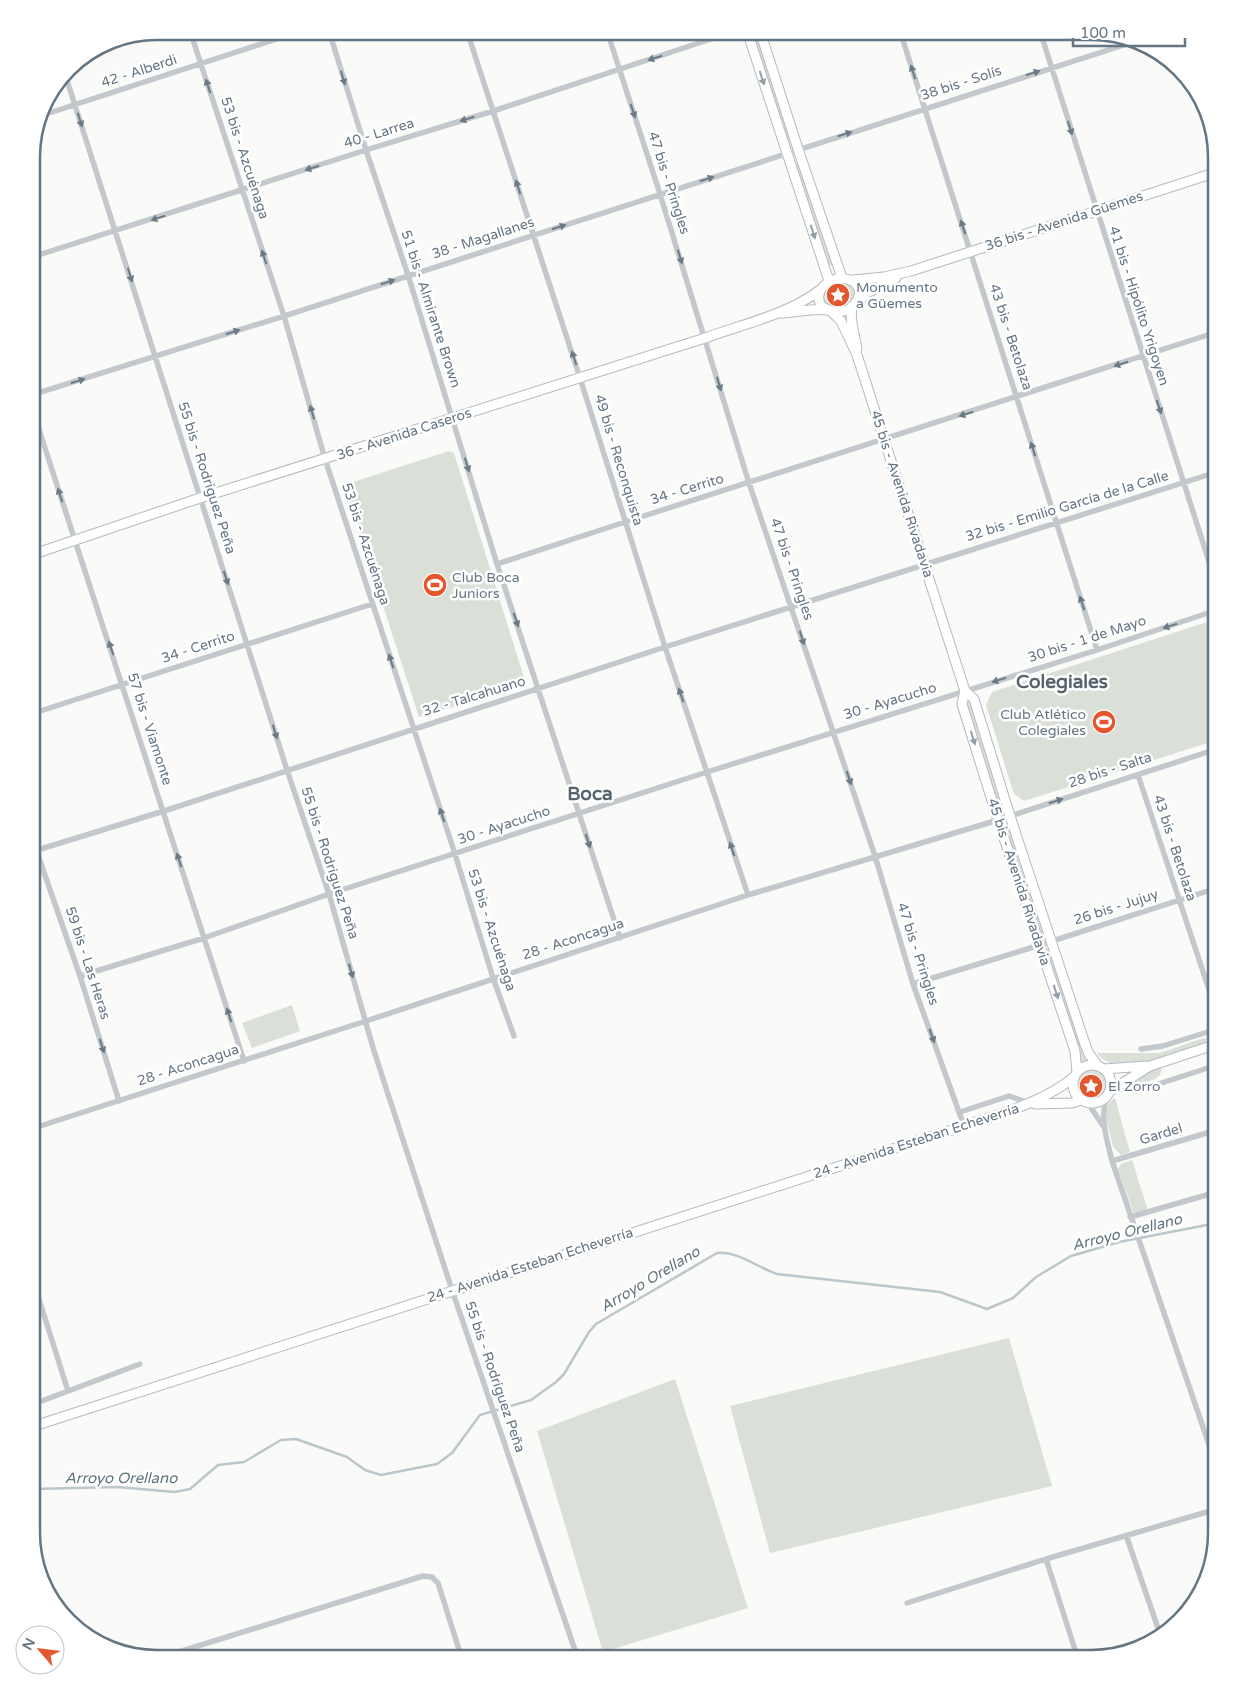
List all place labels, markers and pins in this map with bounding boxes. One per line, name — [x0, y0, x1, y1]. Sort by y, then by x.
place label: Monumento a Güemes — [856, 279, 938, 312]
place icon: Monumento a Güemes — [825, 282, 851, 308]
place label: Club Boca Juniors — [452, 569, 520, 602]
sports icon: Club Boca Juniors — [422, 572, 448, 598]
place label: Club Atlético Colegiales — [1000, 706, 1086, 739]
sports icon: Club Atlético Colegiales — [1091, 709, 1117, 735]
place icon: El Zorro — [1078, 1073, 1104, 1099]
place label: El Zorro — [1108, 1078, 1161, 1095]

